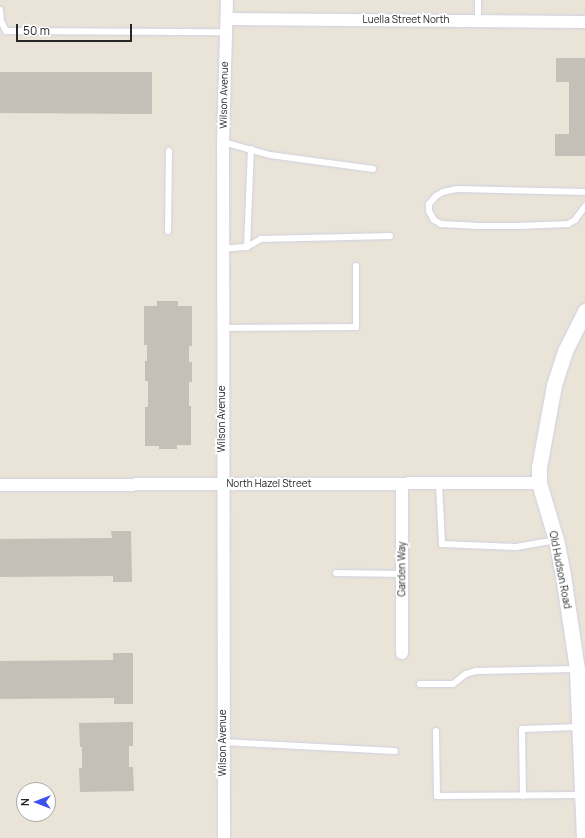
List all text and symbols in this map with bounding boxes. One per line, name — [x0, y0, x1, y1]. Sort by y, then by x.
street label: Luella Street North — [363, 14, 449, 26]
scale bar — [18, 16, 134, 42]
text: 50 m — [23, 22, 50, 39]
street label: Wilson Avenue — [217, 61, 231, 129]
street label: Wilson Avenue — [216, 385, 228, 453]
street label: North Hazel Street — [226, 478, 312, 490]
street label: Old Hudson Road — [547, 530, 573, 610]
street label: Garden Way — [396, 541, 408, 597]
street label: Wilson Avenue — [217, 709, 229, 777]
north arrow — [16, 782, 56, 822]
text: N — [17, 798, 32, 806]

